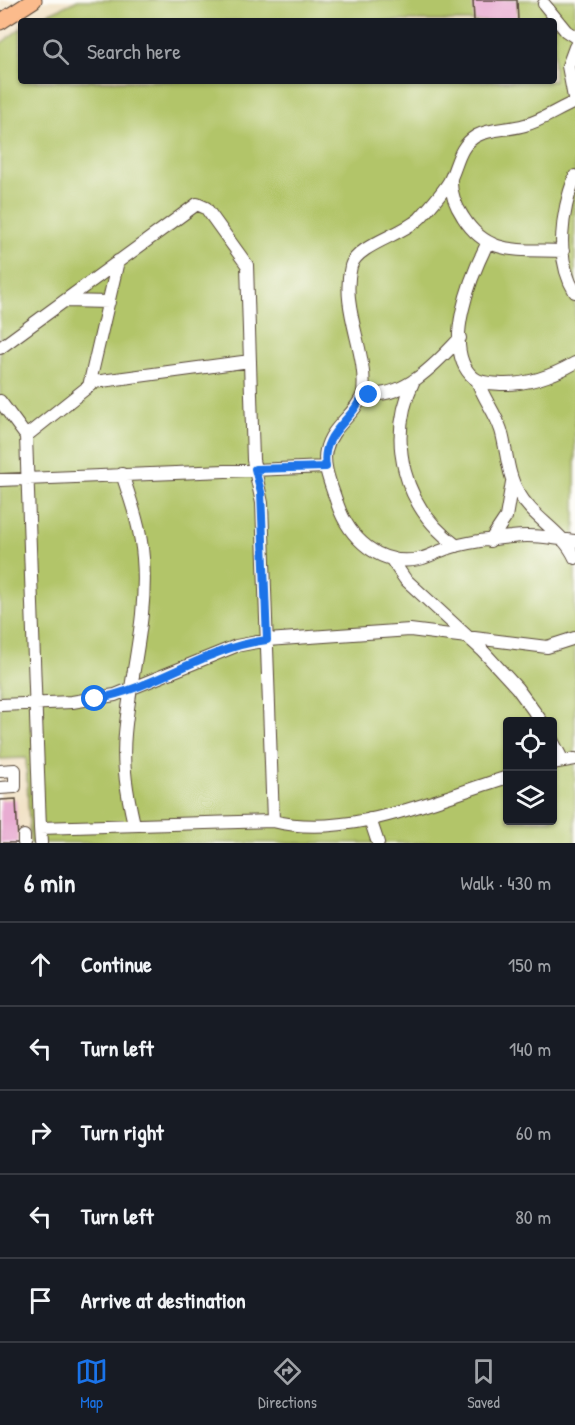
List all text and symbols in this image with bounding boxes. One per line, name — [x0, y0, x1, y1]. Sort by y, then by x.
search box — [18, 18, 557, 84]
icon: search — [39, 35, 72, 68]
text: Search here — [87, 36, 181, 66]
route end — [355, 381, 381, 407]
route start — [81, 685, 107, 711]
map controls — [503, 717, 557, 825]
button: locate — [503, 717, 557, 771]
button: layers — [503, 771, 557, 825]
text: 6 min — [24, 865, 76, 900]
text: Walk · 430 m — [460, 869, 551, 896]
icon: ahead — [24, 948, 57, 981]
text: Continue — [81, 949, 152, 979]
text: 150 m — [508, 951, 551, 978]
icon: left — [24, 1032, 57, 1065]
text: Turn left — [81, 1033, 154, 1063]
text: 140 m — [509, 1035, 551, 1062]
icon: right — [24, 1116, 57, 1149]
text: Turn right — [81, 1117, 164, 1147]
text: 60 m — [516, 1119, 551, 1146]
icon: left — [24, 1200, 57, 1233]
text: Turn left — [81, 1201, 154, 1231]
text: 80 m — [515, 1203, 551, 1230]
icon: arrive — [24, 1284, 57, 1317]
text: Arrive at destination — [81, 1285, 246, 1315]
tab: Map — [75, 1355, 108, 1413]
tab: Directions — [258, 1355, 317, 1413]
tab: Saved — [467, 1355, 500, 1413]

